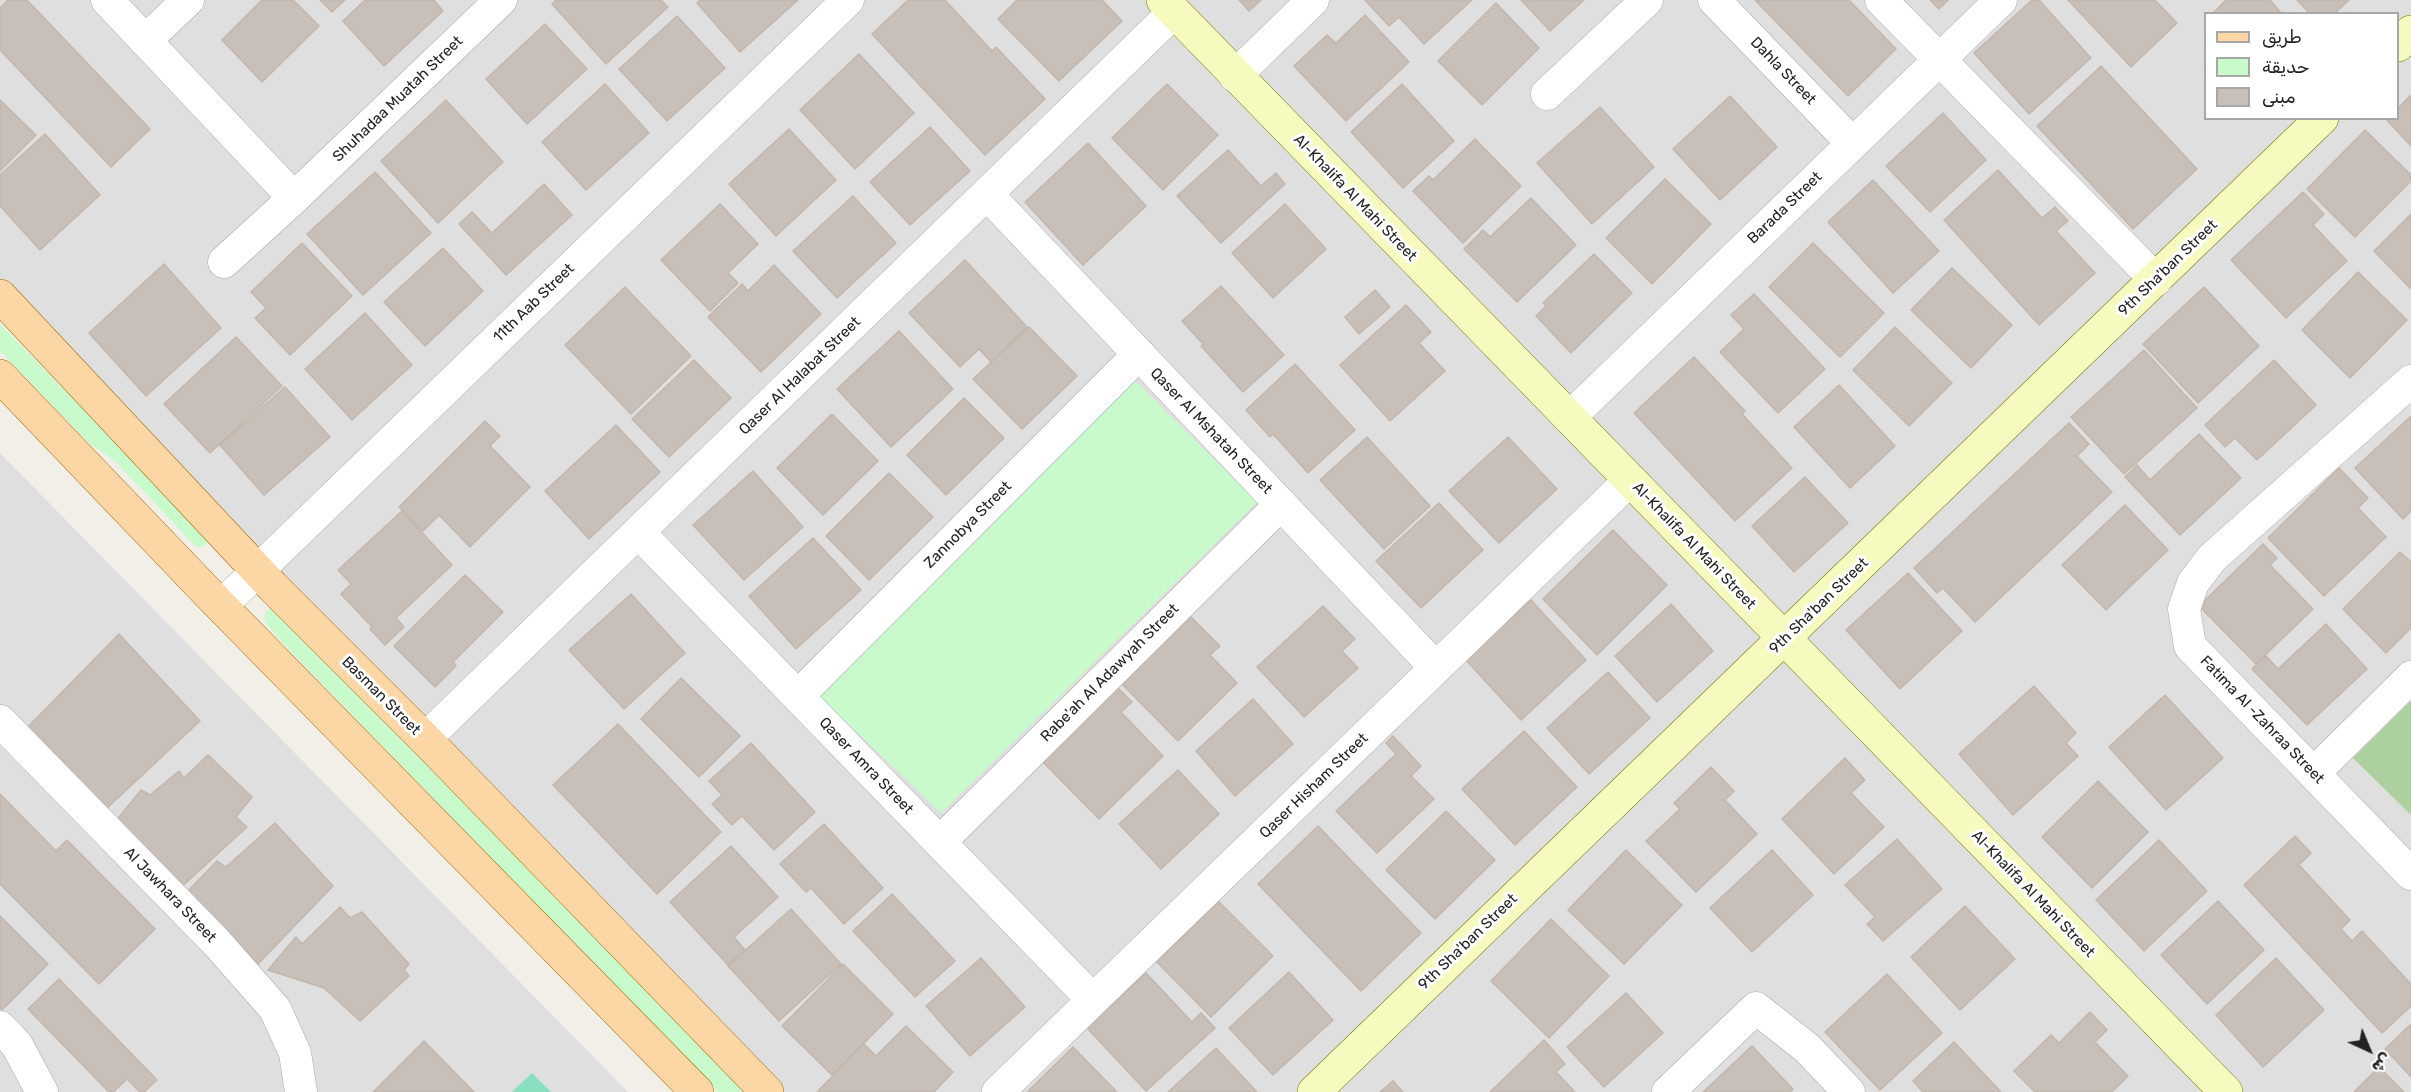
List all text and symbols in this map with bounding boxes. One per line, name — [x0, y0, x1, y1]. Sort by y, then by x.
legend — [2204, 12, 2399, 120]
text: طريق — [2262, 26, 2302, 48]
street label: Shuhadaa Muatah Street — [329, 32, 467, 166]
street label: Dahla Street — [1746, 34, 1820, 108]
text: حديقة — [2262, 56, 2309, 78]
text: مبنى — [2262, 86, 2296, 108]
street label: Al-Khalifa Al Mahi Street — [1290, 131, 1420, 265]
street label: Barada Street — [1744, 168, 1826, 248]
street label: 9th Sha'ban Street — [2115, 216, 2221, 320]
street label: 11th Aab Street — [490, 260, 578, 346]
street label: Qaser Al Halabat Street — [735, 313, 865, 439]
street label: Qaser Al Mshatah Street — [1146, 364, 1276, 498]
street label: Zannobya Street — [921, 478, 1015, 572]
street label: Al-Khalifa Al Mahi Street — [1629, 479, 1759, 613]
street label: 9th Sha'ban Street — [1766, 554, 1872, 658]
street label: Rabe'ah Al Adawyah Street — [1037, 600, 1183, 746]
street label: Fatima Al -Zahraa Street — [2196, 652, 2328, 788]
street label: Basman Street — [338, 653, 424, 739]
street label: Qaser Amra Street — [815, 714, 917, 818]
street label: Qaser Hisham Street — [1256, 730, 1372, 842]
street label: Al-Khalifa Al Mahi Street — [1968, 827, 2098, 961]
street label: Al Jawhara Street — [120, 844, 220, 946]
street label: 9th Sha'ban Street — [1415, 890, 1521, 994]
north arrow — [2339, 1020, 2399, 1080]
text: ش — [2368, 1049, 2396, 1077]

